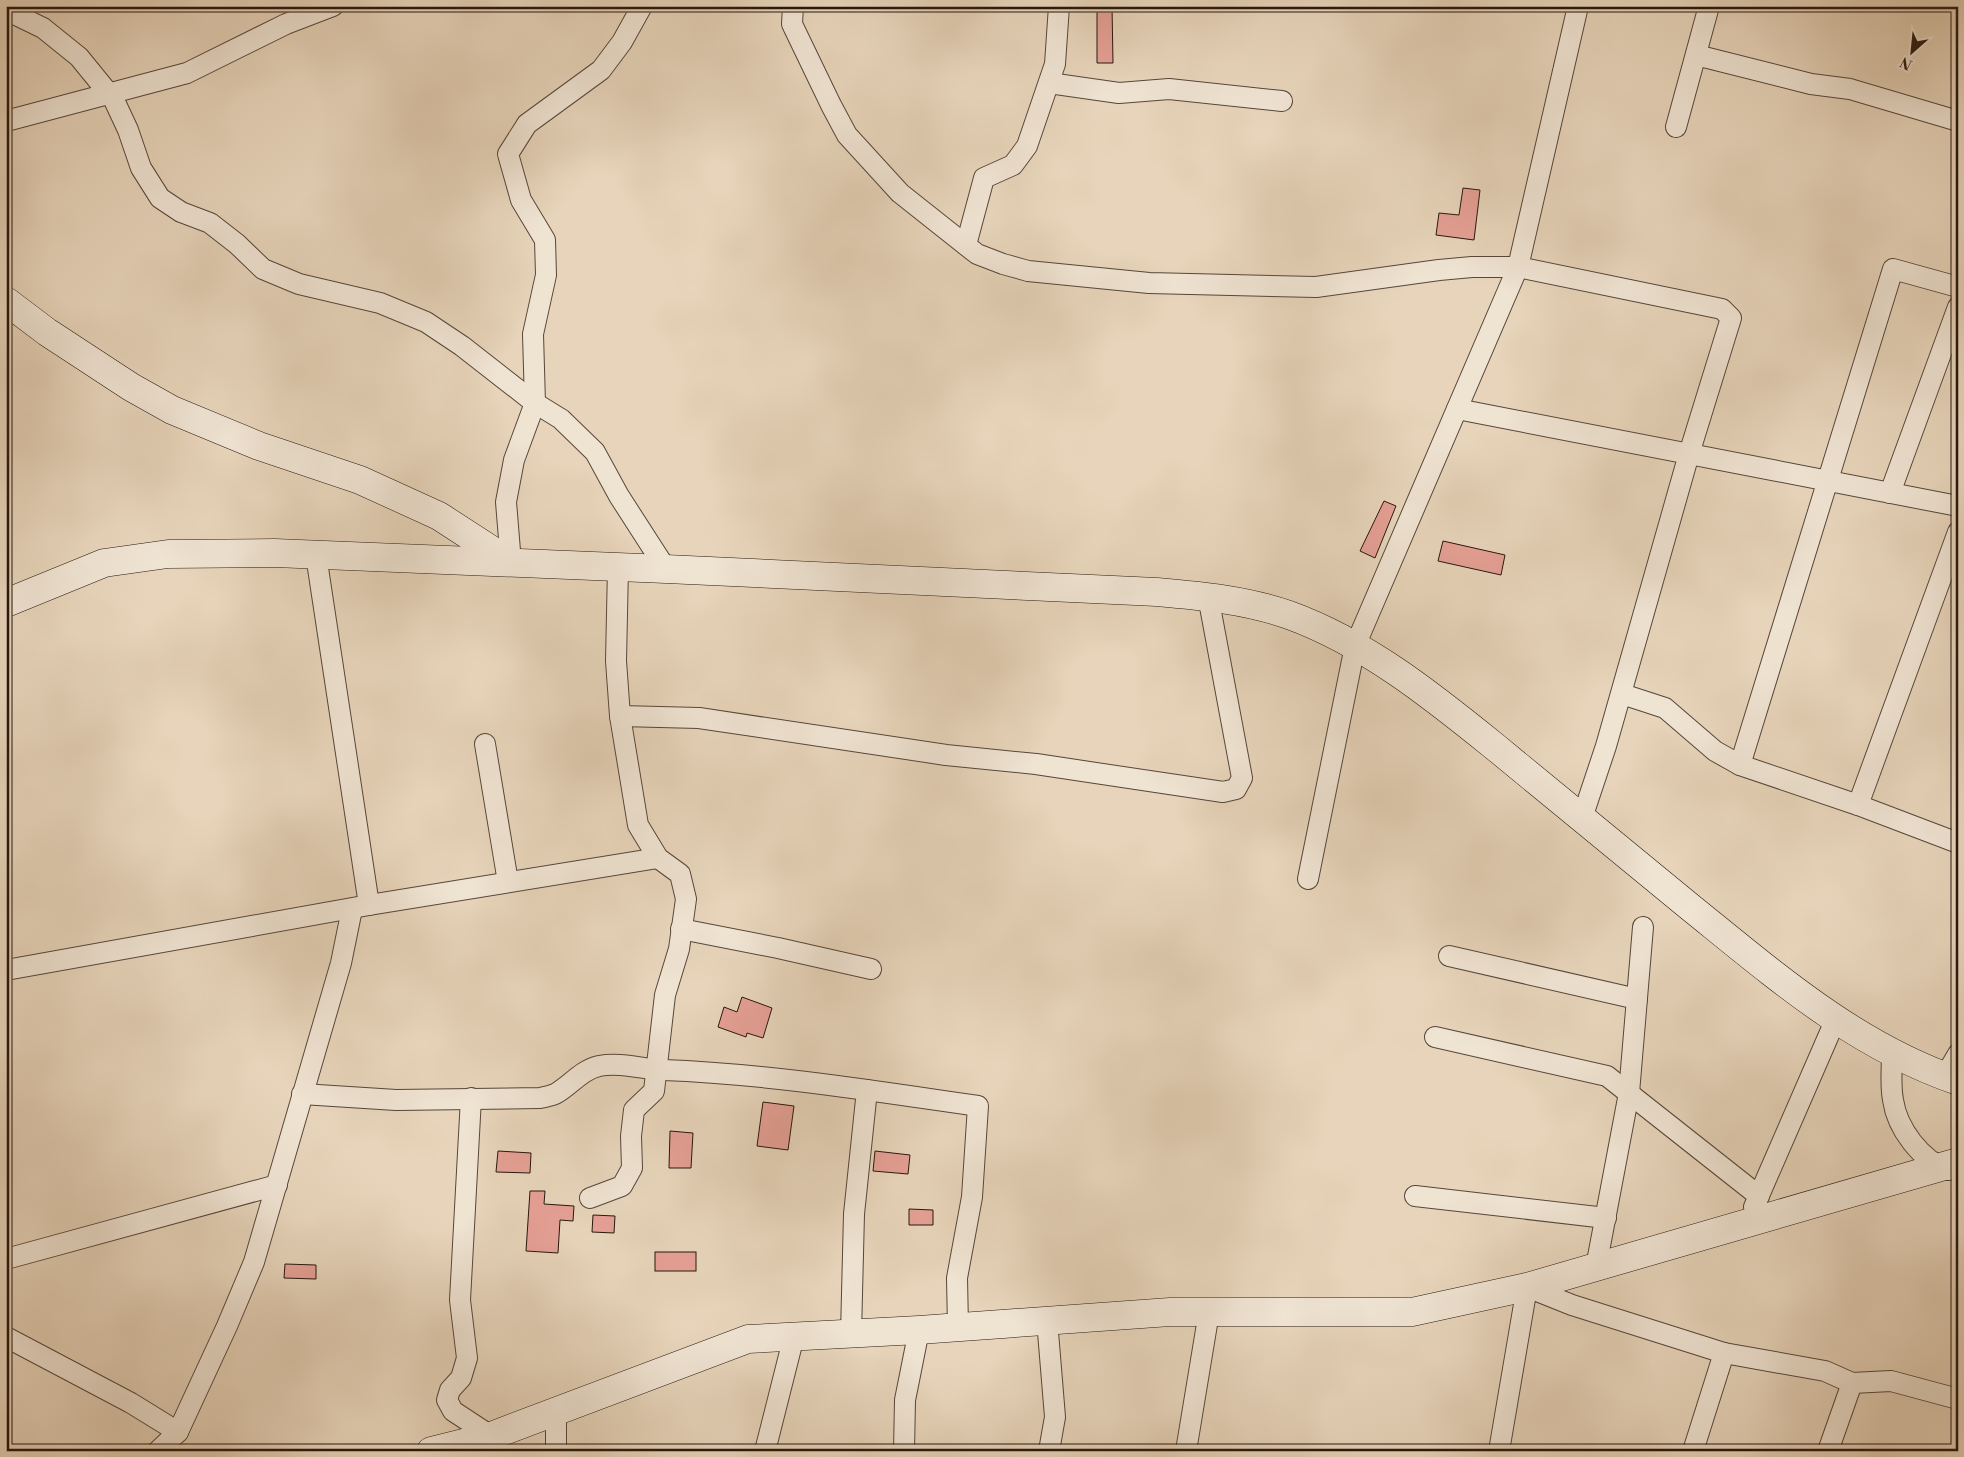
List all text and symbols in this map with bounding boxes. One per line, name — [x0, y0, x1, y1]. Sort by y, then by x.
north arrow — [1886, 28, 1936, 78]
text: N — [1898, 52, 1916, 73]

